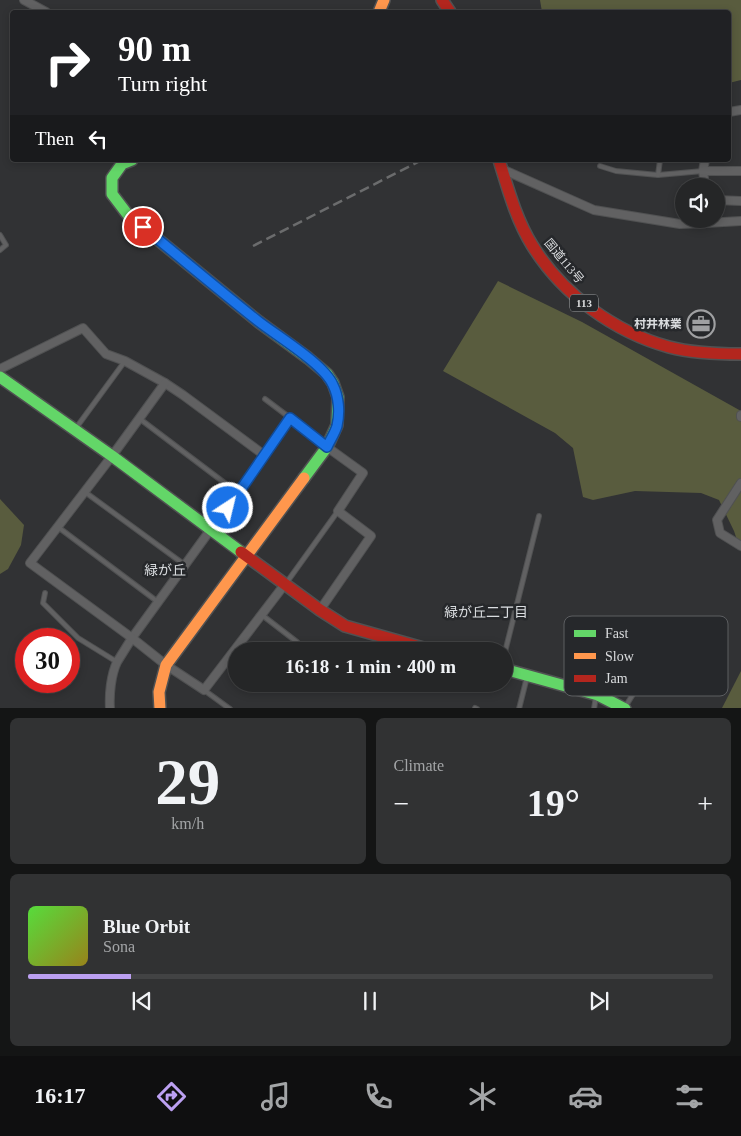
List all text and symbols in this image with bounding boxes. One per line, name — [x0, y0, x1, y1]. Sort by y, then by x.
icon: right — [35, 30, 100, 95]
text: 90 m — [118, 30, 191, 69]
text: Turn right — [118, 71, 207, 96]
icon: left — [84, 125, 112, 153]
text: Then — [35, 128, 74, 149]
map controls — [675, 178, 725, 228]
button: sound — [675, 178, 725, 228]
pin — [122, 206, 164, 248]
icon: arrive — [129, 213, 157, 241]
street label: 国道113号 — [541, 236, 587, 286]
road number: 113 — [570, 294, 598, 312]
office icon: 村井林業 — [686, 309, 716, 339]
place label: 村井林業 — [634, 317, 682, 331]
position arrow — [201, 481, 253, 533]
district label: 緑が丘 — [144, 563, 186, 578]
district label: 緑が丘二丁目 — [444, 605, 528, 620]
legend — [564, 616, 728, 696]
text: Fast — [605, 626, 628, 641]
speed limit sign: 30 — [15, 628, 80, 693]
text: Slow — [605, 649, 635, 664]
text: 16:18 · 1 min · 400 m — [285, 656, 456, 677]
text: Jam — [605, 671, 628, 686]
text: 29 — [155, 746, 220, 818]
text: Climate — [394, 757, 444, 774]
text: 19° — [527, 782, 580, 824]
text: − — [394, 788, 409, 819]
text: + — [697, 788, 713, 819]
text: km/h — [171, 815, 204, 832]
text: Blue Orbit — [103, 916, 190, 937]
text: Sona — [103, 938, 135, 955]
icon: previous — [128, 987, 156, 1015]
icon: pause — [356, 987, 384, 1015]
icon: next — [585, 987, 613, 1015]
icon: directions — [154, 1079, 189, 1114]
icon: music — [258, 1079, 293, 1114]
icon: phone — [361, 1079, 396, 1114]
icon: climate — [465, 1079, 500, 1114]
icon: car — [568, 1079, 603, 1114]
icon: filters — [672, 1079, 707, 1114]
text: 16:17 — [34, 1083, 86, 1108]

